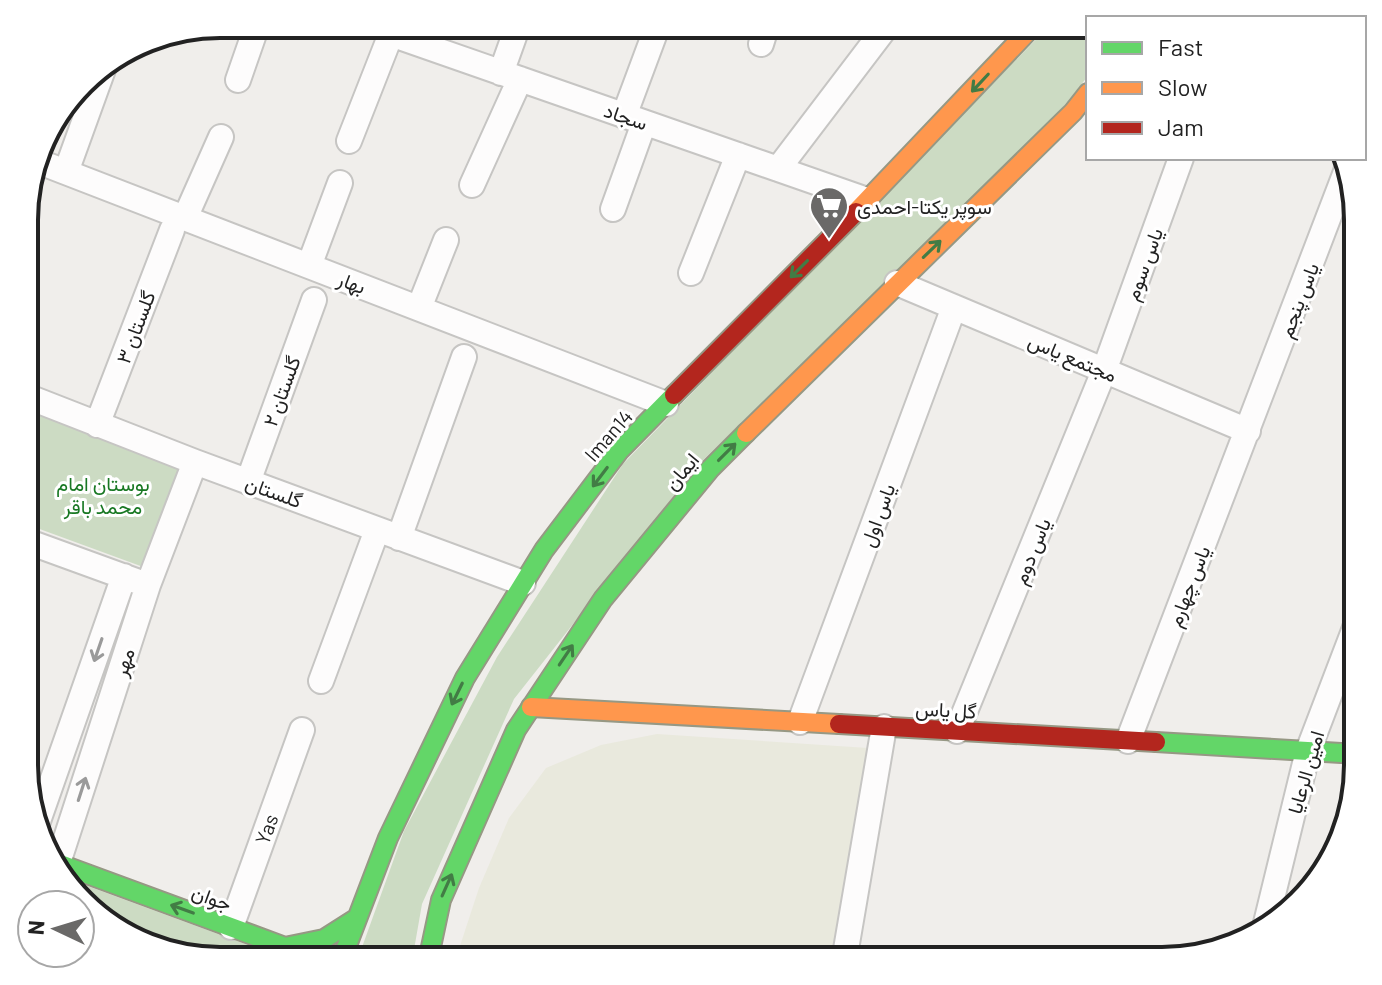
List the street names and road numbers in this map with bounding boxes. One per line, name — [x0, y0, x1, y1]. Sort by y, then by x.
street label: سجاد — [601, 97, 651, 135]
street label: یاس سوم — [1119, 224, 1169, 304]
street label: یاس پنجم — [1273, 259, 1326, 342]
street label: بهار — [333, 265, 369, 300]
street label: گلستان ۳ — [110, 287, 160, 367]
street label: مجتمع یاس — [1024, 328, 1121, 389]
street label: گلستان ۲ — [257, 352, 305, 429]
street label: Iman14 — [579, 404, 637, 466]
street label: ایمان — [659, 448, 704, 495]
street label: گلستان — [242, 470, 306, 512]
street label: یاس اول — [855, 480, 901, 551]
street label: یاس دوم — [1007, 514, 1057, 588]
street label: یاس چهارم — [1162, 542, 1217, 631]
street label: مهر — [107, 645, 141, 681]
street label: گل یاس — [915, 695, 977, 724]
street label: امین الرعایا — [1282, 728, 1330, 817]
street label: Yas — [250, 811, 282, 847]
street label: جوان — [188, 879, 235, 917]

